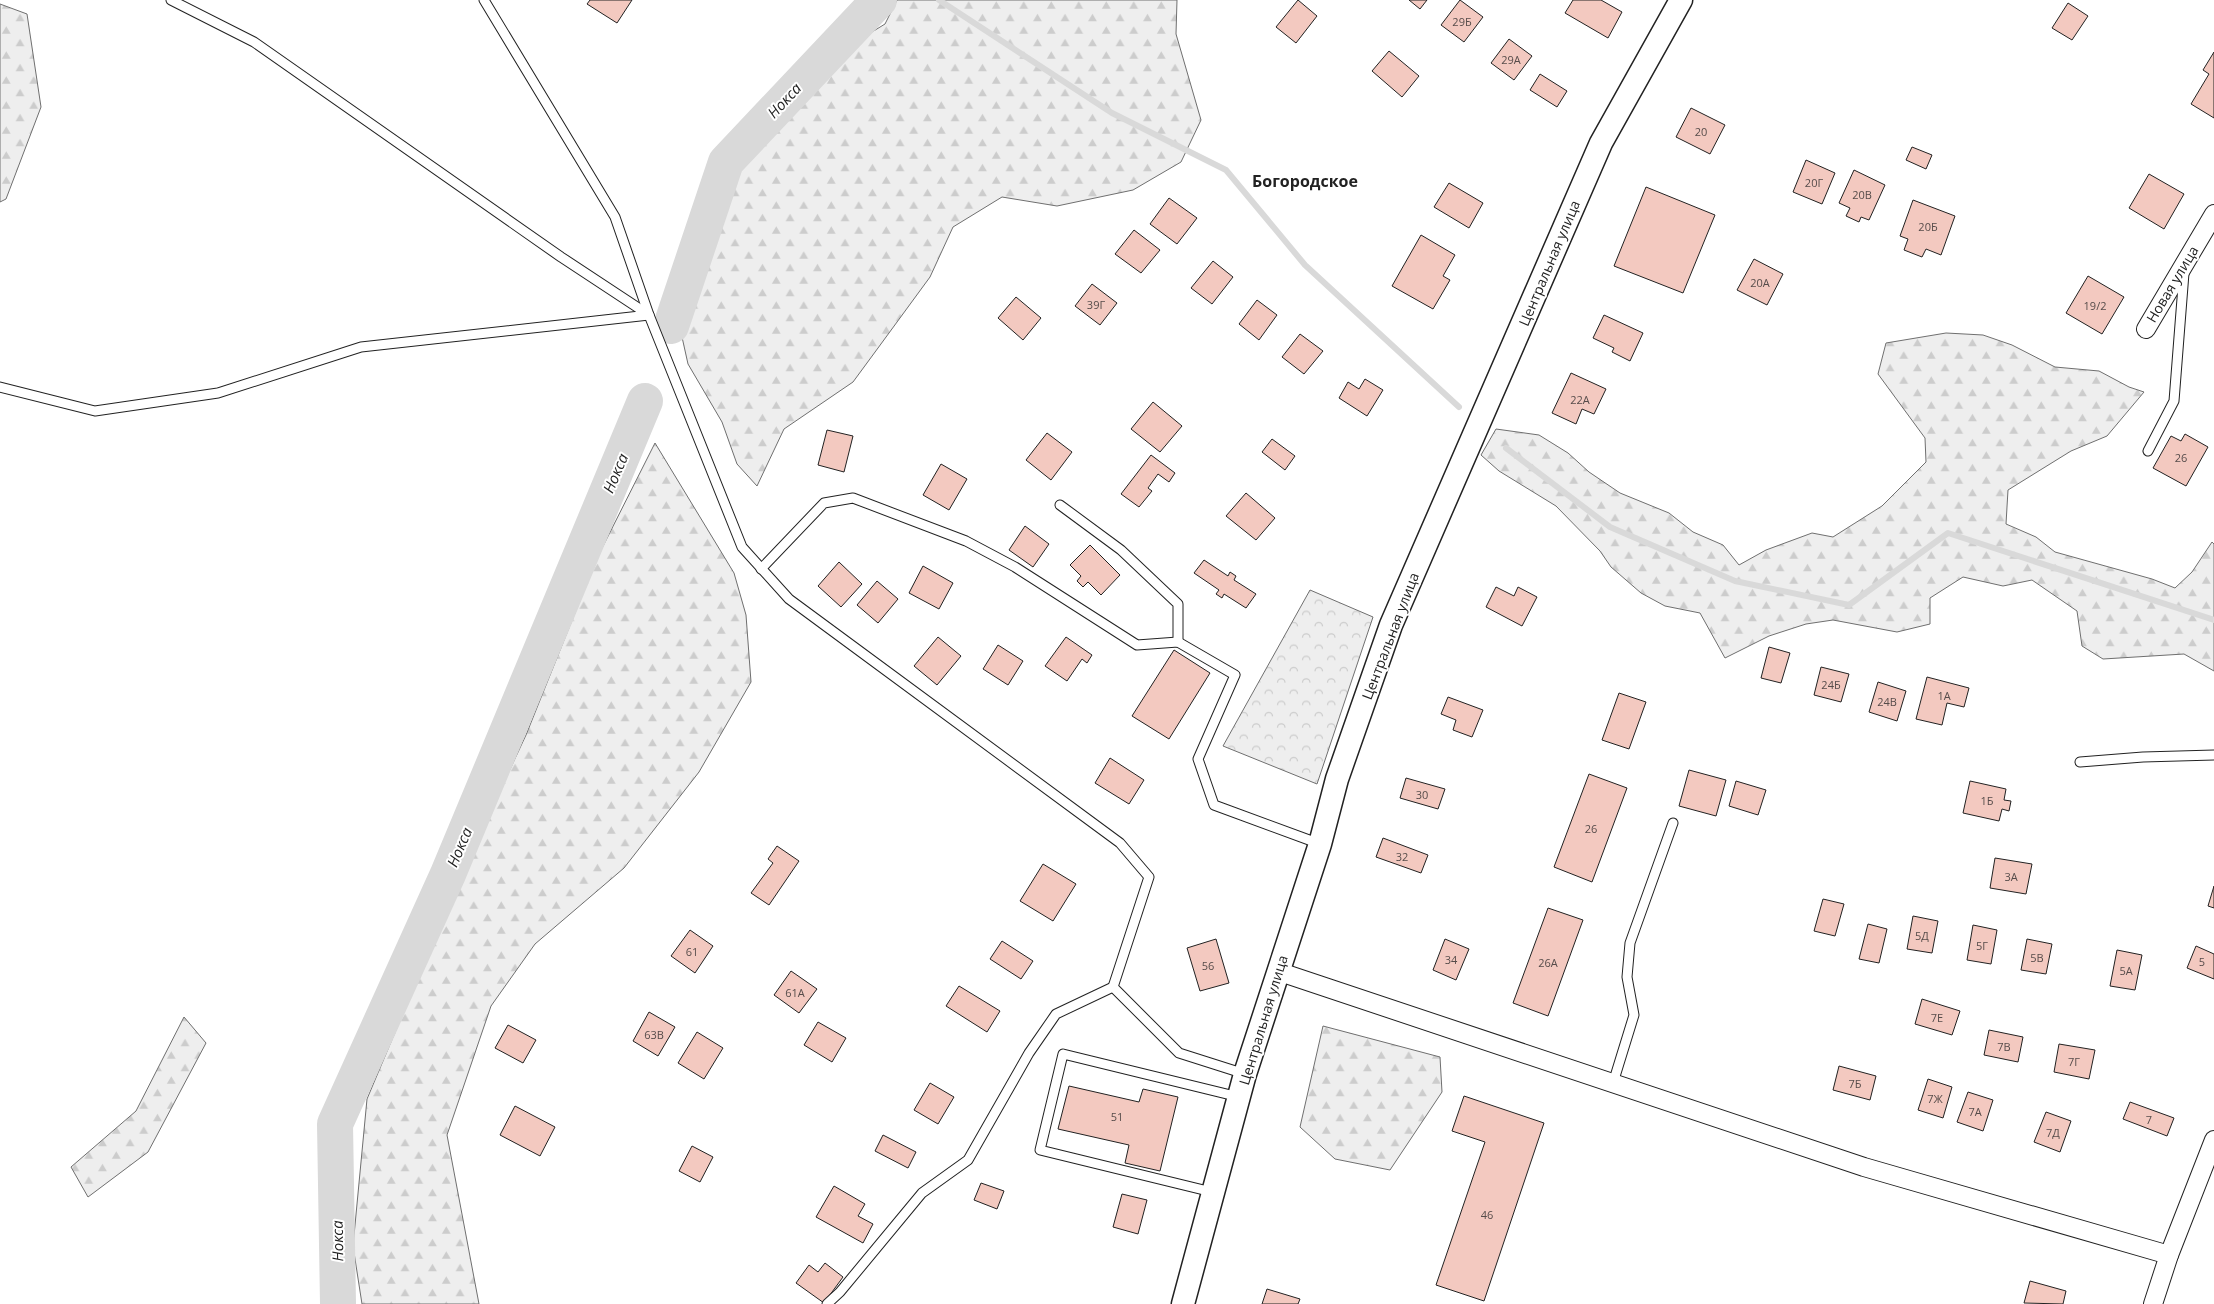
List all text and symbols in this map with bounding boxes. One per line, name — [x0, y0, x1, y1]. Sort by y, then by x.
house number: 29Б — [1452, 14, 1472, 29]
house number: 29А — [1501, 52, 1521, 67]
water label: Нокса — [763, 78, 806, 122]
house number: 20 — [1695, 124, 1707, 139]
district label: Богородское — [1252, 170, 1358, 192]
house number: 20Г — [1805, 175, 1823, 190]
house number: 20В — [1852, 187, 1872, 202]
street label: Центральная улица — [1514, 197, 1584, 329]
house number: 20Б — [1918, 219, 1938, 234]
street label: Новая улица — [2142, 242, 2202, 326]
house number: 20А — [1750, 275, 1770, 290]
house number: 39Г — [1087, 297, 1105, 312]
house number: 19/2 — [2084, 298, 2106, 313]
house number: 22А — [1570, 392, 1590, 407]
water label: Нокса — [598, 450, 632, 496]
house number: 26 — [2175, 450, 2187, 465]
street label: Центральная улица — [1357, 570, 1423, 702]
house number: 24Б — [1821, 677, 1841, 692]
house number: 1А — [1937, 688, 1951, 703]
house number: 24В — [1877, 694, 1897, 709]
house number: 30 — [1416, 787, 1428, 802]
house number: 1Б — [1980, 793, 1994, 808]
house number: 26 — [1585, 821, 1597, 836]
water label: Нокса — [442, 824, 476, 870]
house number: 32 — [1396, 849, 1408, 864]
house number: 3А — [2004, 869, 2018, 884]
house number: 5Д — [1915, 928, 1929, 943]
house number: 5Г — [1976, 938, 1988, 953]
house number: 61 — [686, 944, 698, 959]
house number: 5В — [2030, 950, 2044, 965]
house number: 34 — [1445, 952, 1458, 967]
street label: Центральная улица — [1234, 953, 1292, 1087]
house number: 5 — [2199, 954, 2205, 969]
house number: 26А — [1538, 955, 1558, 970]
house number: 56 — [1202, 958, 1214, 973]
house number: 5А — [2119, 963, 2133, 978]
house number: 61А — [785, 985, 805, 1000]
house number: 7Е — [1931, 1010, 1943, 1025]
house number: 63В — [644, 1027, 664, 1042]
house number: 7В — [1997, 1039, 2011, 1054]
house number: 7Г — [2068, 1054, 2080, 1069]
house number: 7Б — [1848, 1076, 1862, 1091]
house number: 7Ж — [1927, 1091, 1944, 1106]
house number: 7А — [1968, 1104, 1982, 1119]
house number: 51 — [1111, 1109, 1123, 1124]
house number: 7 — [2146, 1112, 2152, 1127]
house number: 7Д — [2046, 1125, 2060, 1140]
house number: 46 — [1481, 1207, 1493, 1222]
water label: Нокса — [327, 1220, 347, 1262]

